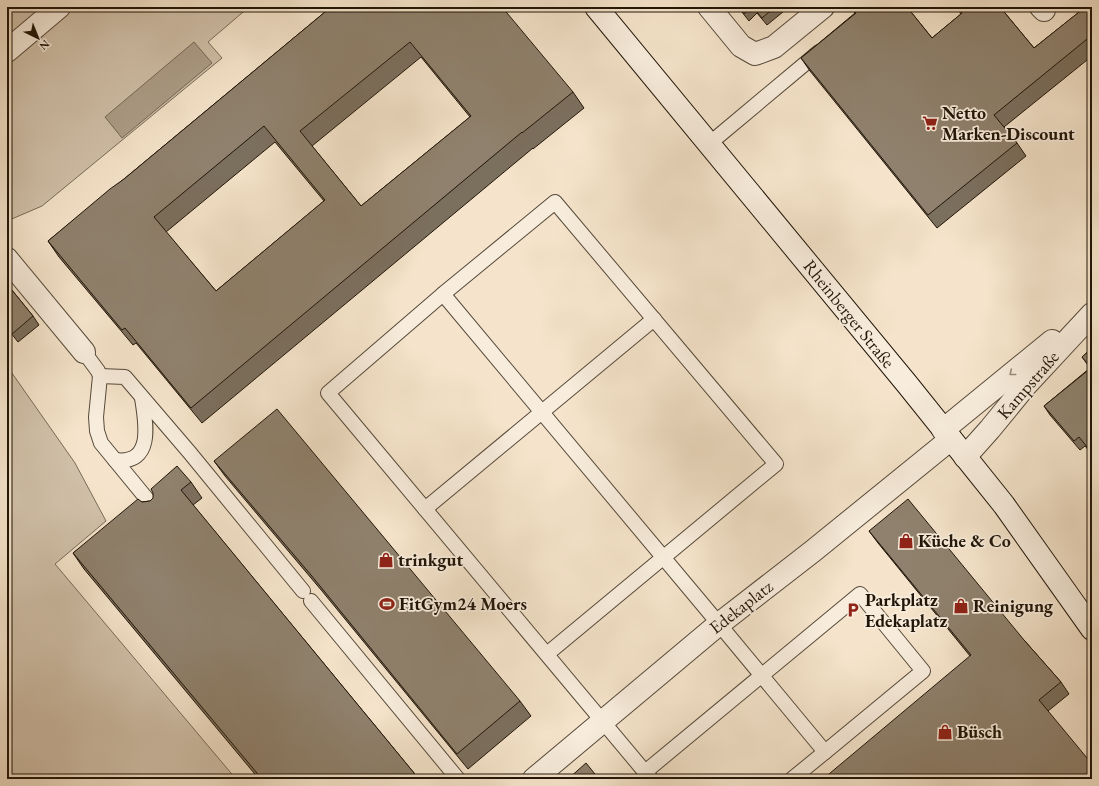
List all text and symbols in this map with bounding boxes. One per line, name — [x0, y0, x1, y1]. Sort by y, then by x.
north arrow — [18, 18, 58, 58]
text: N — [37, 37, 53, 54]
place label: Netto Marken-Discount — [942, 101, 1075, 145]
supermarket icon: Netto Marken-Discount — [921, 114, 939, 132]
street label: Rheinberger Straße — [799, 255, 900, 373]
street label: Kampstraße — [992, 346, 1064, 424]
one-way arrow — [1010, 368, 1017, 375]
place label: Küche & Co — [918, 529, 1011, 552]
shop icon: Küche & Co — [897, 532, 915, 550]
place label: trinkgut — [398, 548, 463, 571]
shop icon: trinkgut — [377, 551, 395, 569]
street label: Edekaplatz — [704, 574, 777, 639]
place label: Parkplatz Edekaplatz — [865, 588, 948, 632]
place label: FitGym24 Moers — [399, 592, 527, 615]
place label: Reinigung — [973, 594, 1054, 617]
sports icon: FitGym24 Moers — [378, 595, 396, 613]
shop icon: Reinigung — [952, 597, 970, 615]
parking icon: Parkplatz Edekaplatz — [844, 601, 862, 619]
place label: Büsch — [957, 720, 1002, 743]
shop icon: Büsch — [936, 723, 954, 741]

